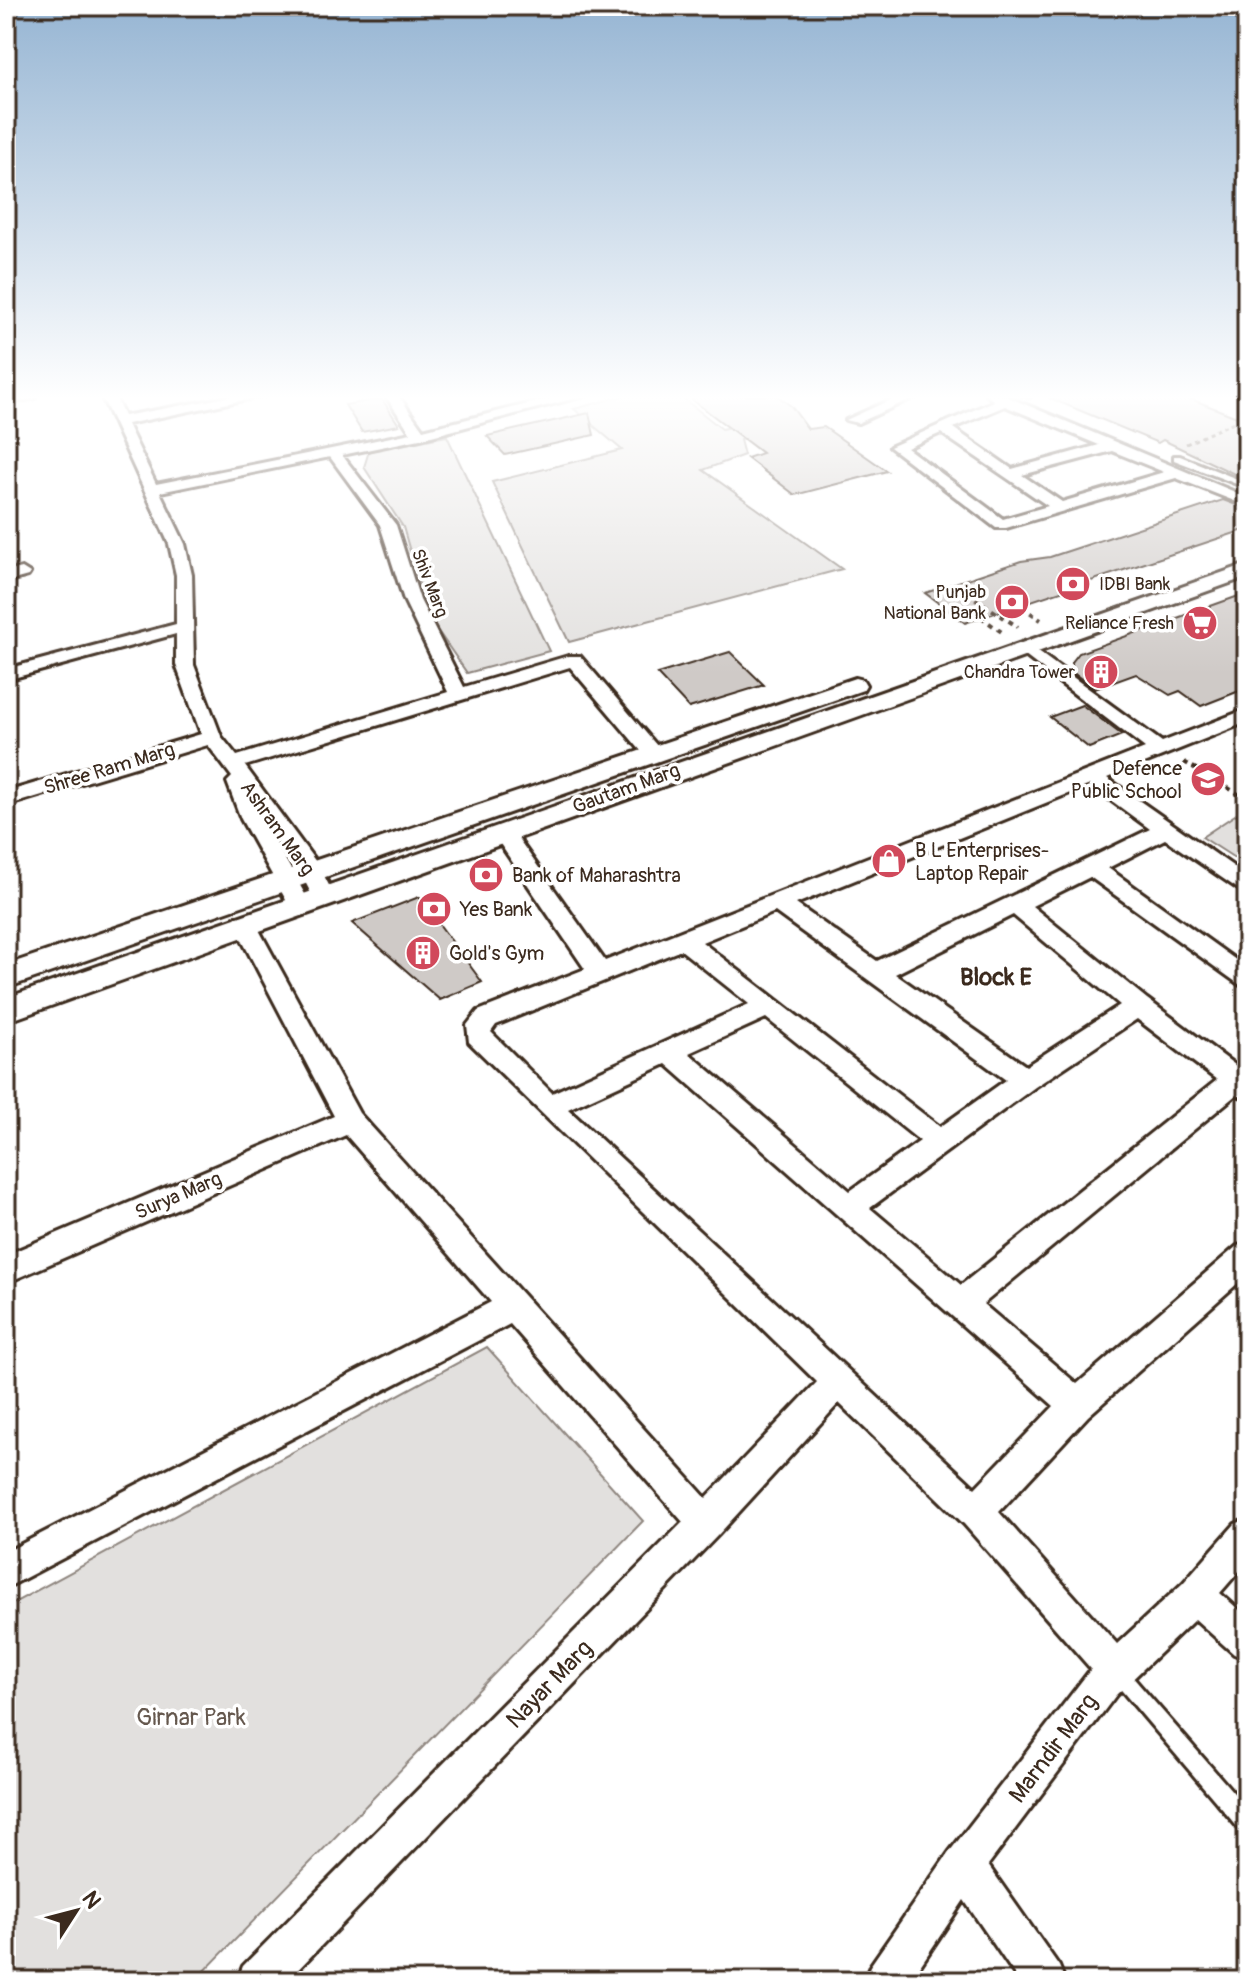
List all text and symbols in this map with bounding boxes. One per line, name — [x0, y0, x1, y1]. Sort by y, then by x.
street label: Shiv Marg — [406, 546, 453, 621]
bank icon: IDBI Bank — [1054, 565, 1092, 603]
place label: IDBI Bank — [1099, 573, 1171, 596]
place label: Punjab National Bank — [884, 581, 986, 625]
bank icon: Punjab National Bank — [993, 583, 1031, 621]
supermarket icon: Reliance Fresh — [1181, 604, 1219, 642]
place label: Reliance Fresh — [1065, 612, 1174, 635]
building icon: Chandra Tower — [1082, 653, 1120, 691]
place label: Chandra Tower — [964, 661, 1076, 684]
street label: Shree Ram Marg — [41, 737, 178, 800]
place label: Defence Public School — [1071, 756, 1182, 804]
street label: Gautam Marg — [569, 757, 683, 819]
school or university icon: Defence Public School — [1189, 760, 1227, 798]
street label: Ashram Marg — [235, 776, 320, 880]
place label: B L Enterprises- Laptop Repair — [915, 838, 1049, 886]
shop icon: B L Enterprises- Laptop Repair — [870, 842, 908, 880]
bank icon: Bank of Maharashtra — [467, 856, 505, 894]
place label: Bank of Maharashtra — [512, 863, 681, 888]
bank icon: Yes Bank — [415, 890, 453, 928]
place label: Yes Bank — [459, 897, 533, 922]
building icon: Gold's Gym — [404, 934, 442, 972]
place label: Gold's Gym — [449, 941, 544, 966]
district label: Block E — [960, 963, 1033, 992]
street label: Surya Marg — [131, 1166, 225, 1225]
street label: Nayar Marg — [500, 1634, 599, 1735]
street label: Marndir Marg — [1003, 1688, 1104, 1809]
park label: Girnar Park — [136, 1703, 246, 1732]
north arrow — [36, 1871, 116, 1951]
text: N — [76, 1886, 107, 1914]

